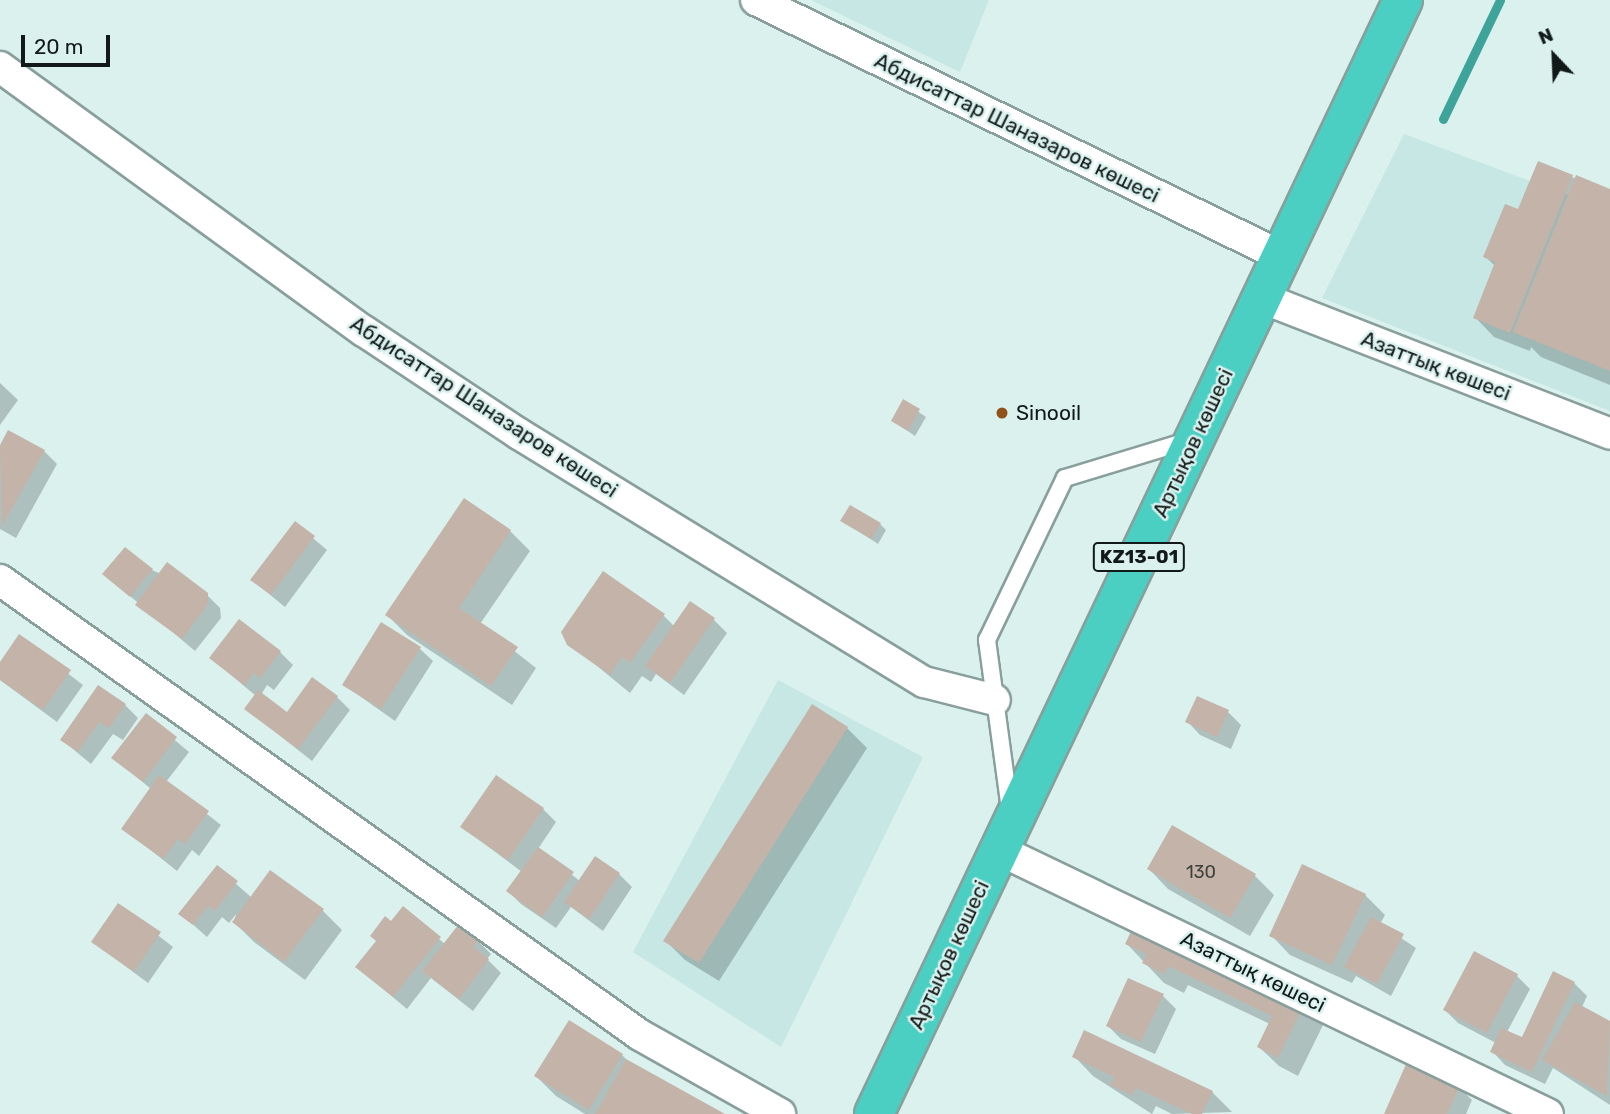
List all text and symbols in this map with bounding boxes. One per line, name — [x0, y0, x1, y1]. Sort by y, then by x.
scale bar — [24, 21, 114, 65]
north arrow — [1519, 21, 1589, 91]
text: N — [1535, 23, 1556, 49]
text: 20 m — [34, 34, 83, 59]
street label: Абдисаттар Шаназаров көшесі — [870, 48, 1164, 208]
street label: Абдисаттар Шаназаров көшесі — [346, 311, 622, 503]
street label: Азаттық көшесі — [1358, 326, 1514, 406]
street label: Артықов көшесі — [1148, 365, 1238, 521]
place label: Sinooil — [1016, 400, 1081, 426]
marker: Sinooil — [994, 405, 1010, 421]
road number: KZ13-01 — [1092, 542, 1186, 572]
house number: 130 — [1186, 861, 1216, 883]
street label: Артықов көшесі — [904, 877, 994, 1033]
street label: Азаттық көшесі — [1176, 926, 1330, 1018]

